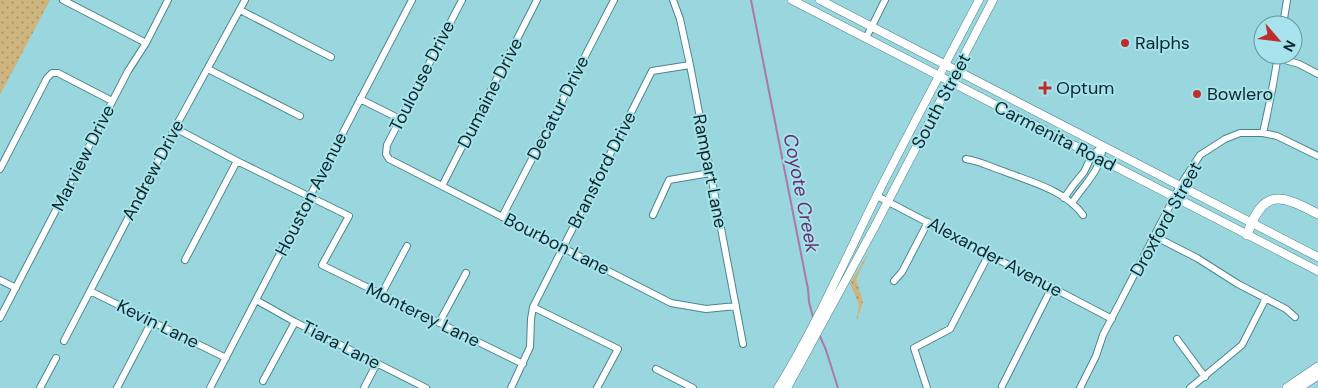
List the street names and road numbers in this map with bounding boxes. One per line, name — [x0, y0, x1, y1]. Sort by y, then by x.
street label: Toulouse Drive — [384, 17, 460, 135]
street label: Dumaine Drive — [452, 34, 528, 152]
street label: South Street — [906, 49, 976, 153]
street label: Decatur Drive — [521, 52, 595, 164]
street label: Carmenita Road — [990, 95, 1120, 177]
street label: Marview Drive — [46, 101, 120, 215]
street label: Bransford Drive — [562, 107, 642, 233]
street label: Rampart Lane — [687, 112, 733, 230]
street label: Andrew Drive — [116, 115, 190, 225]
street label: Houston Avenue — [270, 128, 352, 260]
street label: Droxford Street — [1125, 157, 1207, 281]
street label: Bourbon Lane — [500, 207, 614, 281]
street label: Alexander Avenue — [924, 211, 1066, 303]
street label: Monterey Lane — [362, 277, 484, 353]
street label: Kevin Lane — [113, 294, 203, 354]
street label: Tiara Lane — [298, 315, 384, 375]

